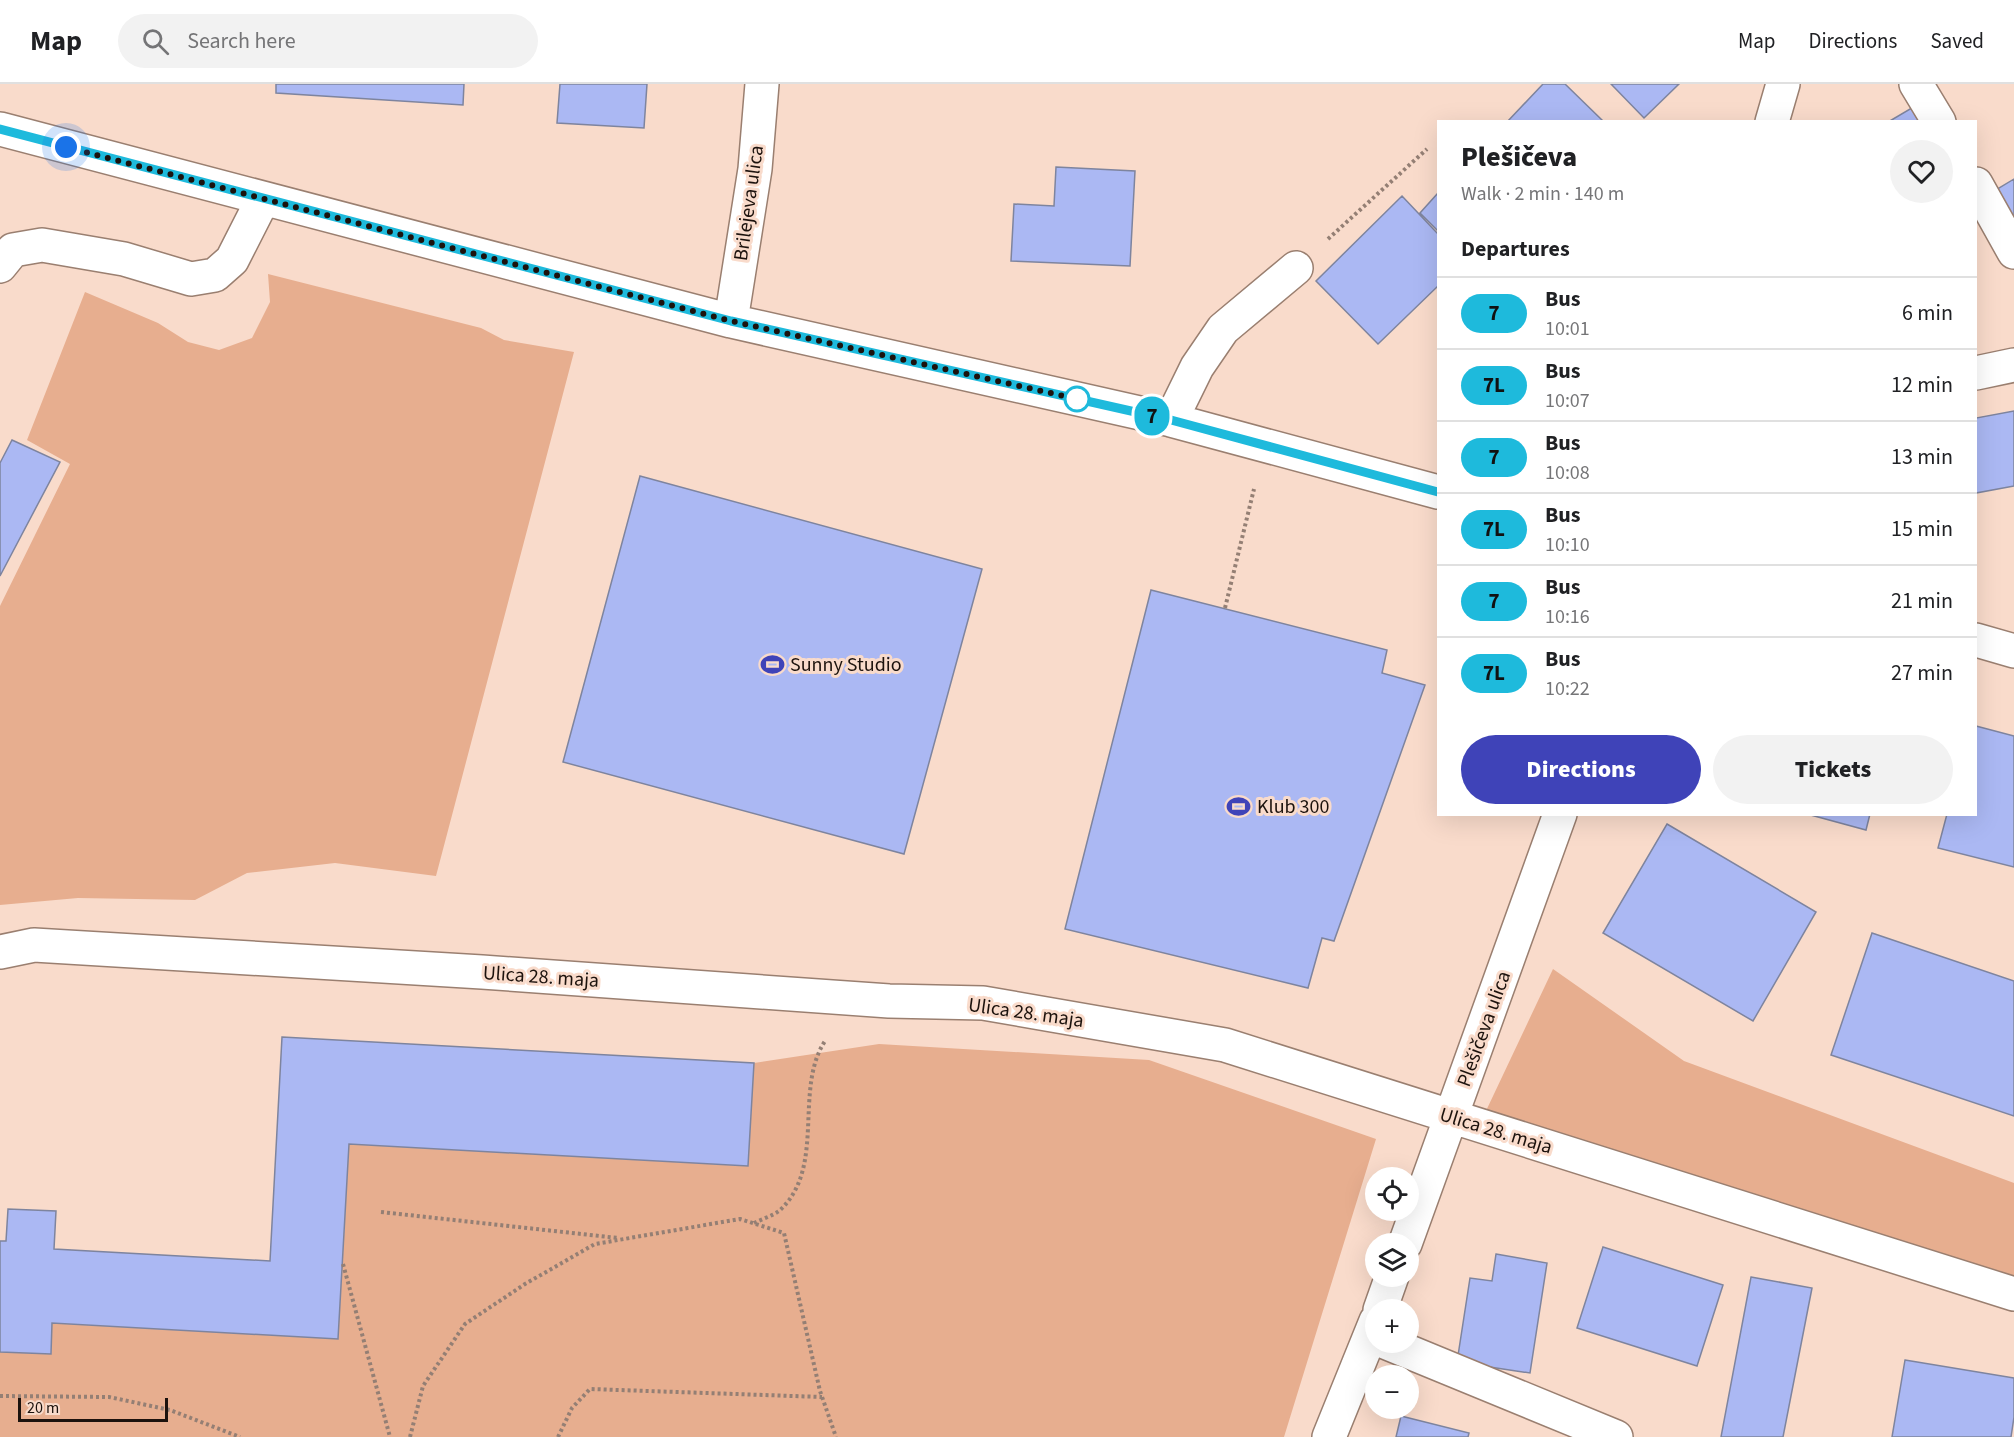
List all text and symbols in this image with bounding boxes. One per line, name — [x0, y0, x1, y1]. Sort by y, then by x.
search box — [118, 14, 538, 68]
text: Map — [30, 21, 82, 61]
icon: search — [139, 25, 172, 58]
text: Search here — [187, 25, 296, 57]
text: Map — [1738, 26, 1776, 56]
text: Directions — [1809, 26, 1897, 56]
text: Saved — [1930, 26, 1984, 56]
your location — [51, 132, 81, 162]
text: Plešičeva — [1461, 137, 1577, 177]
button: heart — [1890, 140, 1953, 203]
street label: Brilejeva ulica — [727, 143, 771, 263]
text: Walk · 2 min · 140 m — [1461, 180, 1624, 208]
text: Departures — [1461, 233, 1570, 265]
text: Bus — [1545, 283, 1581, 315]
text: 6 min — [1902, 297, 1953, 329]
text: 7 — [1488, 298, 1500, 328]
text: 10:01 — [1545, 315, 1590, 343]
text: Bus — [1545, 355, 1581, 387]
text: 12 min — [1891, 369, 1953, 401]
text: 7L — [1483, 370, 1505, 400]
unlabelled marker — [1064, 386, 1090, 412]
text: 10:07 — [1545, 387, 1590, 415]
line badge: 7 — [1132, 396, 1172, 436]
text: 7 — [1146, 401, 1158, 431]
text: Bus — [1545, 427, 1581, 459]
text: 13 min — [1891, 441, 1953, 473]
text: 7 — [1488, 442, 1500, 472]
text: 10:08 — [1545, 459, 1590, 487]
text: Bus — [1545, 499, 1581, 531]
text: 15 min — [1891, 513, 1953, 545]
text: 7L — [1483, 514, 1505, 544]
text: 10:10 — [1545, 531, 1590, 559]
text: Bus — [1545, 571, 1581, 603]
text: 21 min — [1891, 585, 1953, 617]
text: 7 — [1488, 586, 1500, 616]
text: 10:16 — [1545, 603, 1590, 631]
text: Bus — [1545, 643, 1581, 675]
place label: Sunny Studio — [790, 651, 902, 679]
sports icon: Sunny Studio — [759, 652, 785, 678]
text: 27 min — [1891, 657, 1953, 689]
text: 7L — [1483, 658, 1505, 688]
text: 10:22 — [1545, 675, 1590, 703]
button: Directions — [1461, 735, 1701, 804]
button: Tickets — [1713, 735, 1953, 804]
place label: Klub 300 — [1257, 793, 1329, 821]
sports icon: Klub 300 — [1226, 794, 1252, 820]
street label: Ulica 28. maja — [482, 959, 600, 995]
street label: Plešičeva ulica — [1450, 967, 1518, 1091]
street label: Ulica 28. maja — [966, 991, 1086, 1035]
street label: Ulica 28. maja — [1436, 1101, 1556, 1161]
map controls — [1365, 1167, 1419, 1419]
button: locate — [1365, 1167, 1419, 1221]
button: layers — [1365, 1233, 1419, 1287]
button: + — [1365, 1299, 1419, 1353]
button: − — [1365, 1365, 1419, 1419]
scale bar — [18, 1395, 168, 1422]
text: 20 m — [27, 1397, 59, 1419]

